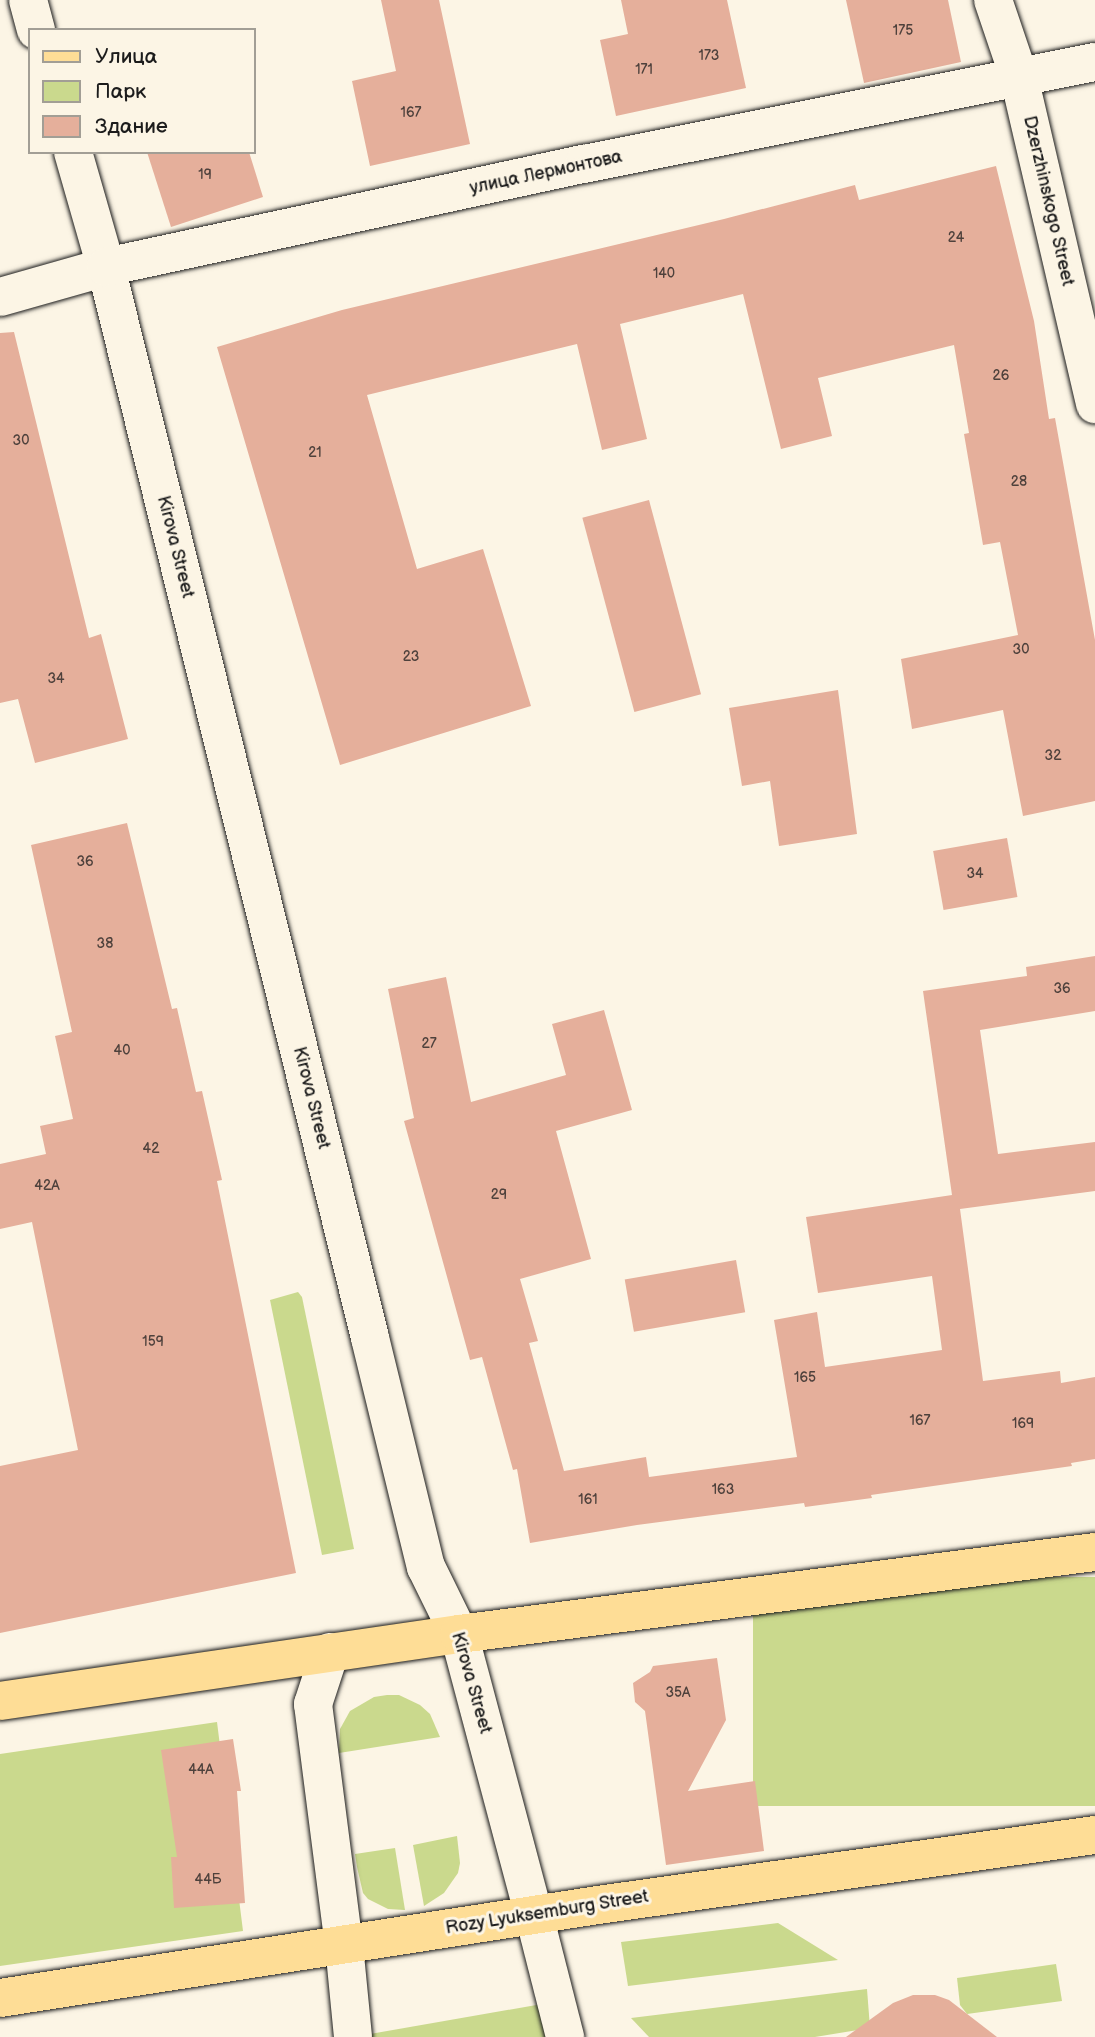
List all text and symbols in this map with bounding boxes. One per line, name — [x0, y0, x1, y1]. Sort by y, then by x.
house number: 175 — [893, 23, 913, 39]
legend — [28, 28, 256, 154]
text: Улица — [95, 44, 157, 69]
house number: 173 — [699, 48, 719, 64]
house number: 171 — [635, 62, 653, 78]
text: Парк — [95, 79, 146, 104]
house number: 167 — [401, 105, 421, 121]
text: Здание — [95, 114, 168, 139]
street label: Dzerzhinskogo Street — [1018, 114, 1078, 288]
street label: улица Лермонтова — [468, 146, 624, 200]
house number: 19 — [198, 167, 212, 183]
house number: 24 — [948, 230, 964, 246]
house number: 140 — [653, 266, 675, 282]
house number: 26 — [993, 368, 1009, 384]
house number: 30 — [13, 433, 29, 449]
house number: 21 — [308, 445, 322, 461]
house number: 28 — [1011, 474, 1027, 490]
street label: Kirova Street — [152, 493, 198, 601]
house number: 30 — [1013, 642, 1029, 658]
house number: 23 — [403, 649, 419, 665]
house number: 34 — [47, 671, 65, 687]
house number: 32 — [1045, 748, 1061, 764]
house number: 36 — [76, 854, 94, 870]
house number: 34 — [966, 866, 984, 882]
house number: 38 — [97, 936, 113, 952]
house number: 36 — [1053, 981, 1071, 997]
house number: 27 — [421, 1036, 437, 1052]
house number: 40 — [114, 1043, 130, 1059]
street label: Kirova Street — [288, 1044, 334, 1152]
house number: 42 — [143, 1141, 159, 1157]
house number: 42А — [34, 1178, 60, 1194]
house number: 29 — [491, 1187, 507, 1203]
house number: 159 — [142, 1334, 164, 1350]
house number: 165 — [794, 1370, 816, 1386]
house number: 167 — [910, 1413, 930, 1429]
house number: 169 — [1012, 1416, 1034, 1432]
house number: 163 — [712, 1482, 734, 1498]
house number: 161 — [578, 1492, 598, 1508]
street label: Kirova Street — [446, 1630, 496, 1736]
house number: 35А — [665, 1685, 691, 1701]
house number: 44А — [188, 1762, 214, 1778]
house number: 44Б — [195, 1872, 221, 1888]
street label: Rozy Lyuksemburg Street — [443, 1886, 651, 1940]

